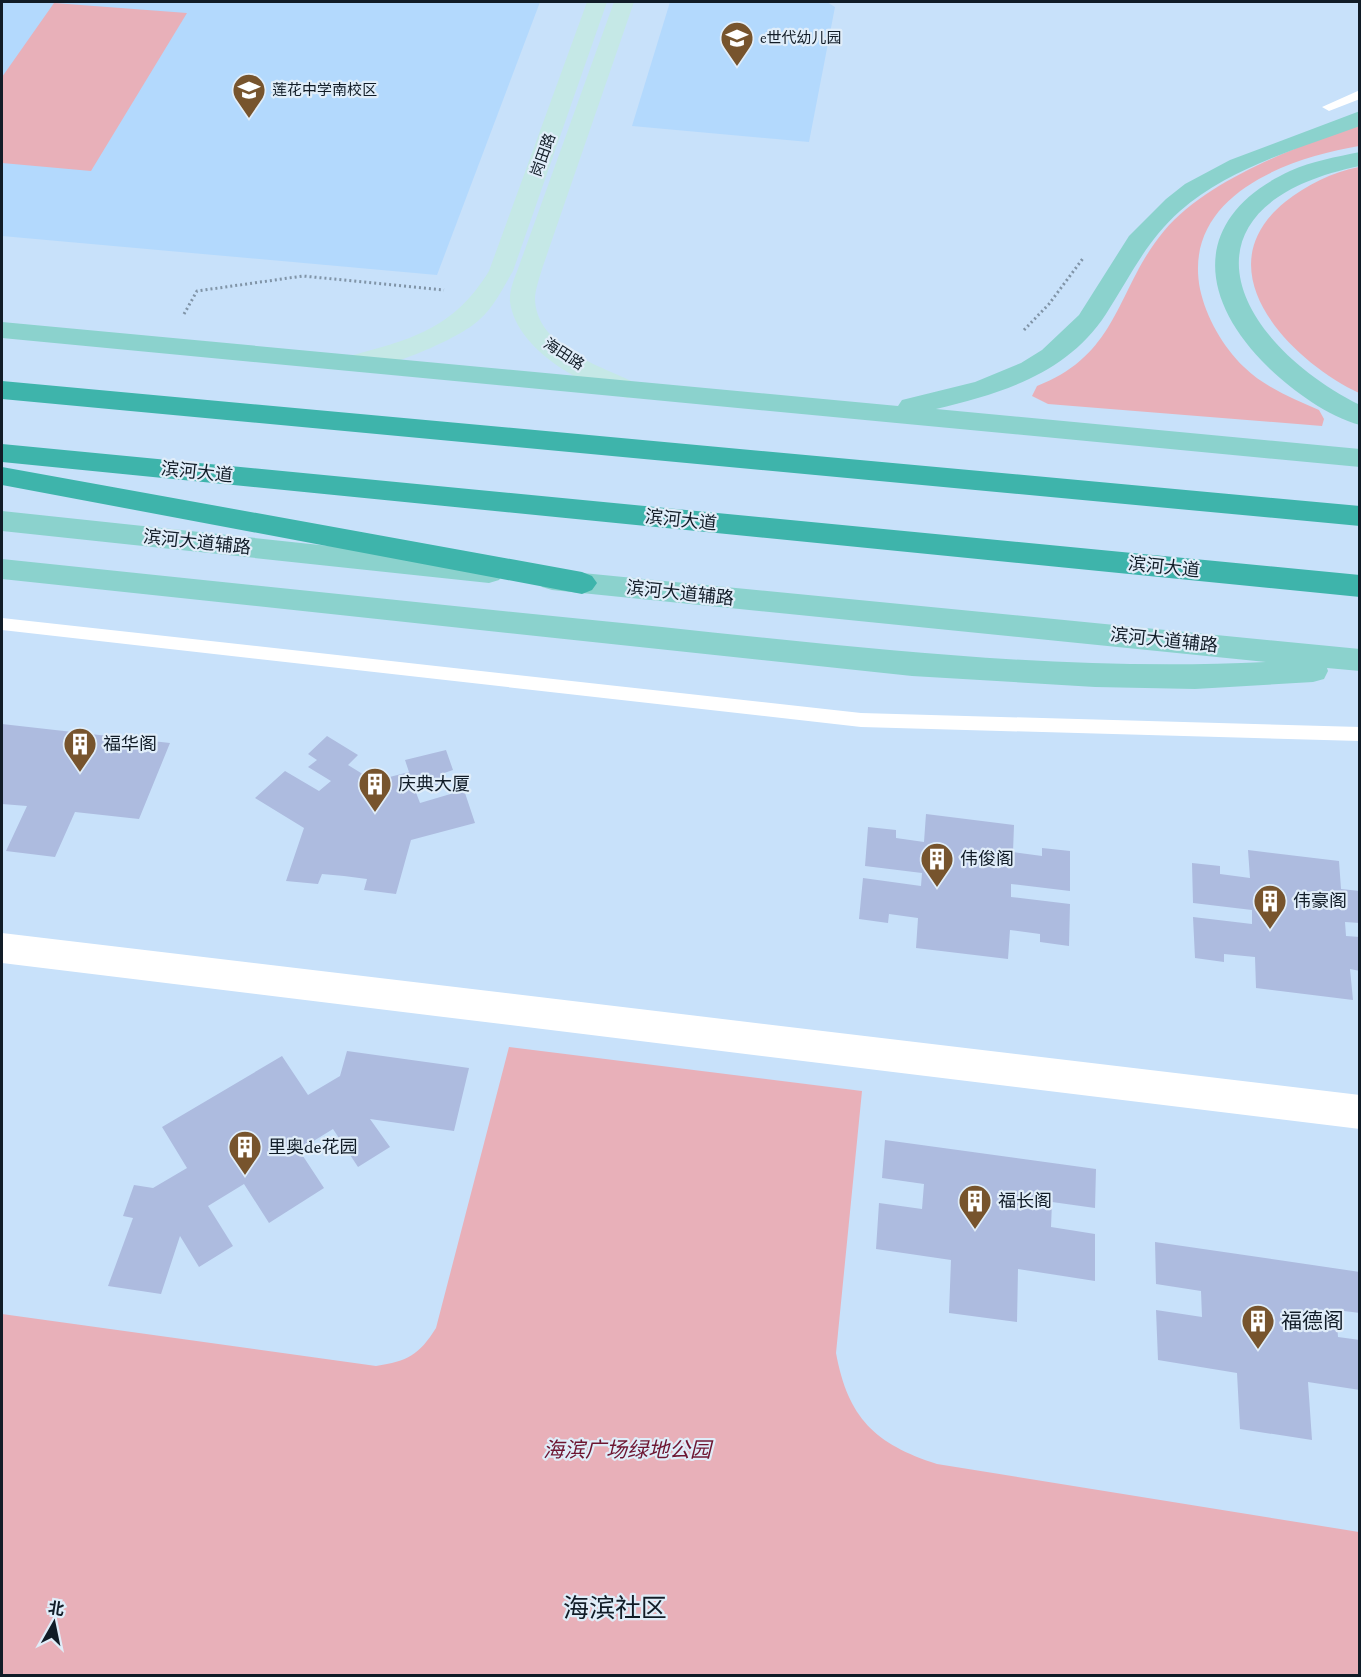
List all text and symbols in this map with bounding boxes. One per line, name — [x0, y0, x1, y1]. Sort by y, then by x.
school or university icon: e世代幼儿园 — [719, 20, 755, 67]
place label: e世代幼儿园 — [760, 29, 842, 46]
school or university icon: 莲花中学南校区 — [231, 72, 267, 119]
place label: 莲花中学南校区 — [272, 81, 377, 98]
street label: 岗田路 — [528, 131, 558, 179]
street label: 海田路 — [541, 335, 587, 373]
street label: 滨河大道 — [160, 458, 234, 486]
street label: 滨河大道 — [644, 506, 718, 534]
street label: 滨河大道辅路 — [142, 526, 252, 558]
street label: 滨河大道 — [1127, 553, 1201, 581]
street label: 滨河大道辅路 — [625, 577, 735, 609]
street label: 滨河大道辅路 — [1109, 624, 1219, 656]
building icon: 福华阁 — [62, 726, 98, 773]
place label: 福华阁 — [103, 734, 157, 754]
building icon: 庆典大厦 — [357, 766, 393, 813]
place label: 庆典大厦 — [398, 774, 470, 794]
building icon: 伟俊阁 — [919, 841, 955, 888]
place label: 伟俊阁 — [960, 849, 1014, 869]
building icon: 伟豪阁 — [1252, 883, 1288, 930]
place label: 伟豪阁 — [1293, 891, 1347, 911]
building icon: 里奥de花园 — [227, 1129, 263, 1176]
place label: 里奥de花园 — [268, 1137, 357, 1157]
building icon: 福长阁 — [957, 1183, 993, 1230]
place label: 福长阁 — [998, 1191, 1052, 1211]
building icon: 福德阁 — [1240, 1303, 1276, 1350]
place label: 福德阁 — [1281, 1309, 1344, 1333]
park label: 海滨广场绿地公园 — [543, 1438, 714, 1462]
north arrow — [24, 1593, 84, 1653]
district label: 海滨社区 — [563, 1594, 667, 1623]
text: 北 — [47, 1599, 66, 1618]

